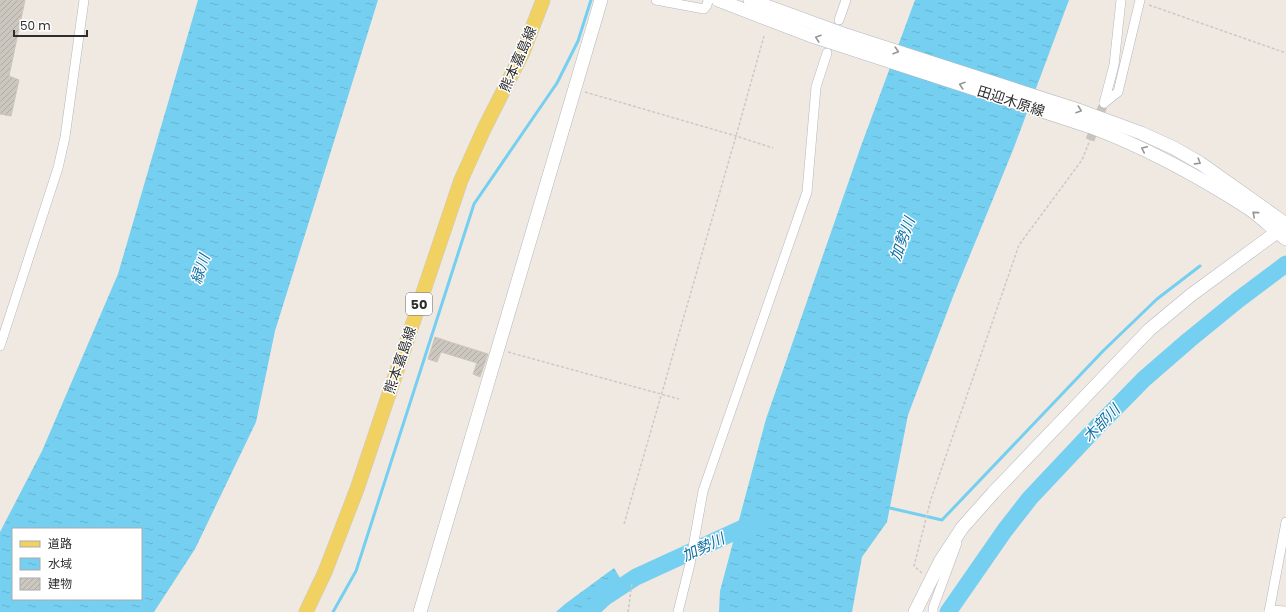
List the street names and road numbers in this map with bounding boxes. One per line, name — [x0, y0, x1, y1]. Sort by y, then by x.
street label: 熊本嘉島線 — [495, 23, 541, 95]
street label: 田迎木原線 — [975, 81, 1047, 121]
road number: 50 — [406, 293, 432, 315]
street label: 熊本嘉島線 — [379, 324, 421, 396]

